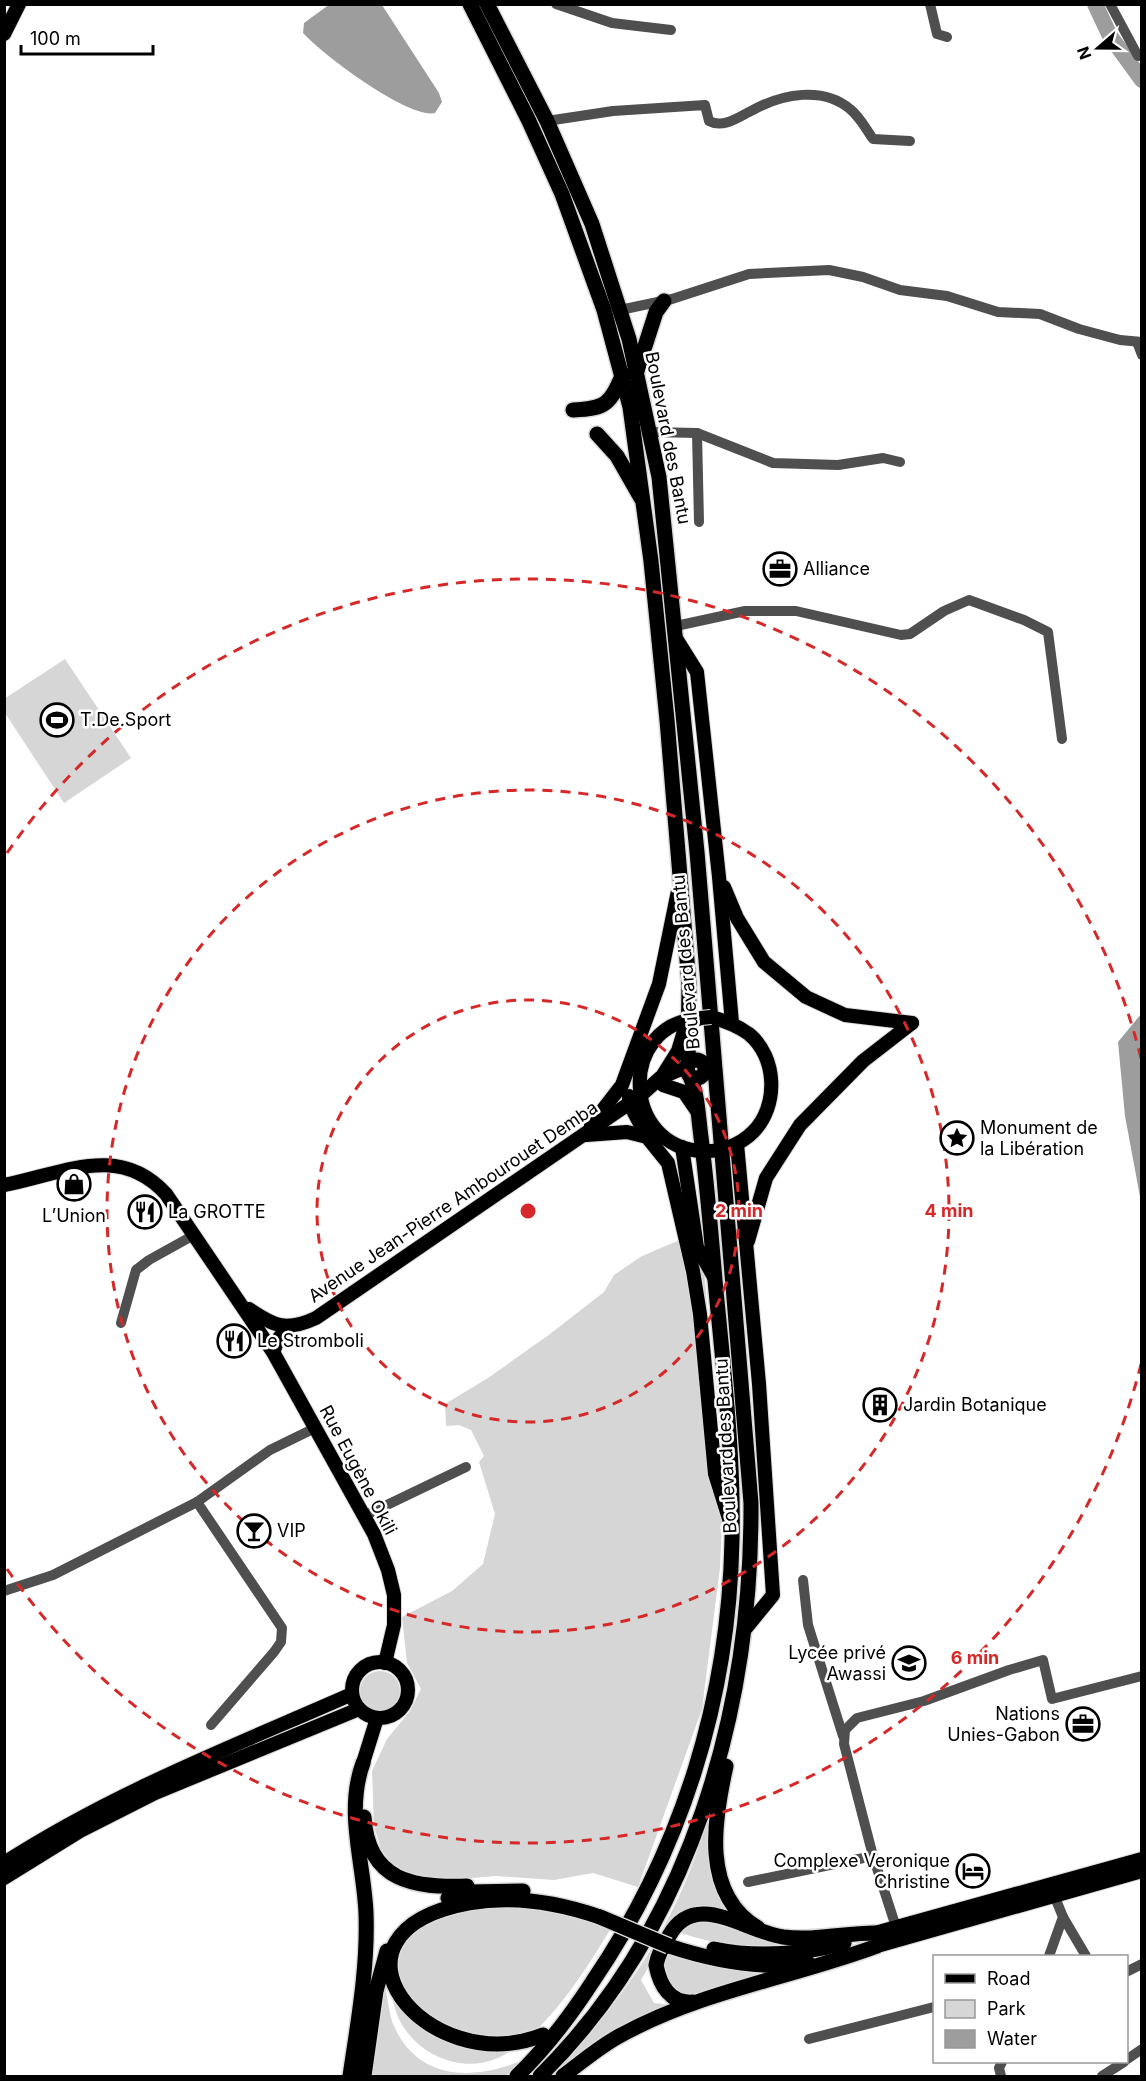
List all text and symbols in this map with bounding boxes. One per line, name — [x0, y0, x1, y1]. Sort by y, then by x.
scale bar — [21, 18, 153, 56]
north arrow — [1068, 18, 1128, 78]
text: 100 m — [30, 28, 81, 49]
text: N — [1072, 44, 1095, 62]
street label: Boulevard des Bantu — [641, 350, 696, 526]
office icon: Alliance — [762, 551, 798, 587]
place label: Alliance — [803, 558, 870, 579]
sports icon: T.De.Sport — [39, 702, 75, 738]
place label: T.De.Sport — [80, 709, 171, 730]
street label: Boulevard des Bantu — [667, 874, 704, 1050]
street label: Avenue Jean-Pierre Ambourouet Demba — [304, 1097, 601, 1307]
place label: Monument de la Libération — [980, 1117, 1098, 1159]
place icon: Monument de la Libération — [939, 1120, 975, 1156]
shop icon: L’Union — [56, 1166, 92, 1202]
restaurant icon: La GROTTE — [127, 1194, 163, 1230]
text: 2 min — [715, 1200, 763, 1221]
text: 4 min — [925, 1200, 973, 1221]
place label: La GROTTE — [168, 1201, 266, 1222]
centre of rings — [518, 1201, 538, 1221]
place label: L’Union — [42, 1205, 106, 1226]
restaurant icon: Le Stromboli — [216, 1323, 252, 1359]
place label: Le Stromboli — [257, 1330, 364, 1351]
street label: Boulevard des Bantu — [710, 1358, 741, 1534]
building icon: Jardin Botanique — [862, 1387, 898, 1423]
place label: Jardin Botanique — [903, 1394, 1047, 1415]
street label: Rue Eugène Okili — [315, 1401, 401, 1538]
bar icon: VIP — [236, 1513, 272, 1549]
place label: VIP — [277, 1520, 306, 1541]
place label: Lycée privé Awassi — [788, 1642, 886, 1684]
school or university icon: Lycée privé Awassi — [891, 1645, 927, 1681]
text: 6 min — [951, 1647, 999, 1668]
place label: Nations Unies-Gabon — [947, 1703, 1060, 1745]
office icon: Nations Unies-Gabon — [1065, 1706, 1101, 1742]
place label: Complexe Veronique Christine — [773, 1850, 950, 1892]
hotel icon: Complexe Veronique Christine — [955, 1853, 991, 1889]
legend — [933, 1955, 1128, 2063]
text: Road — [987, 1968, 1030, 1989]
text: Park — [987, 1998, 1026, 2019]
text: Water — [987, 2028, 1037, 2049]

